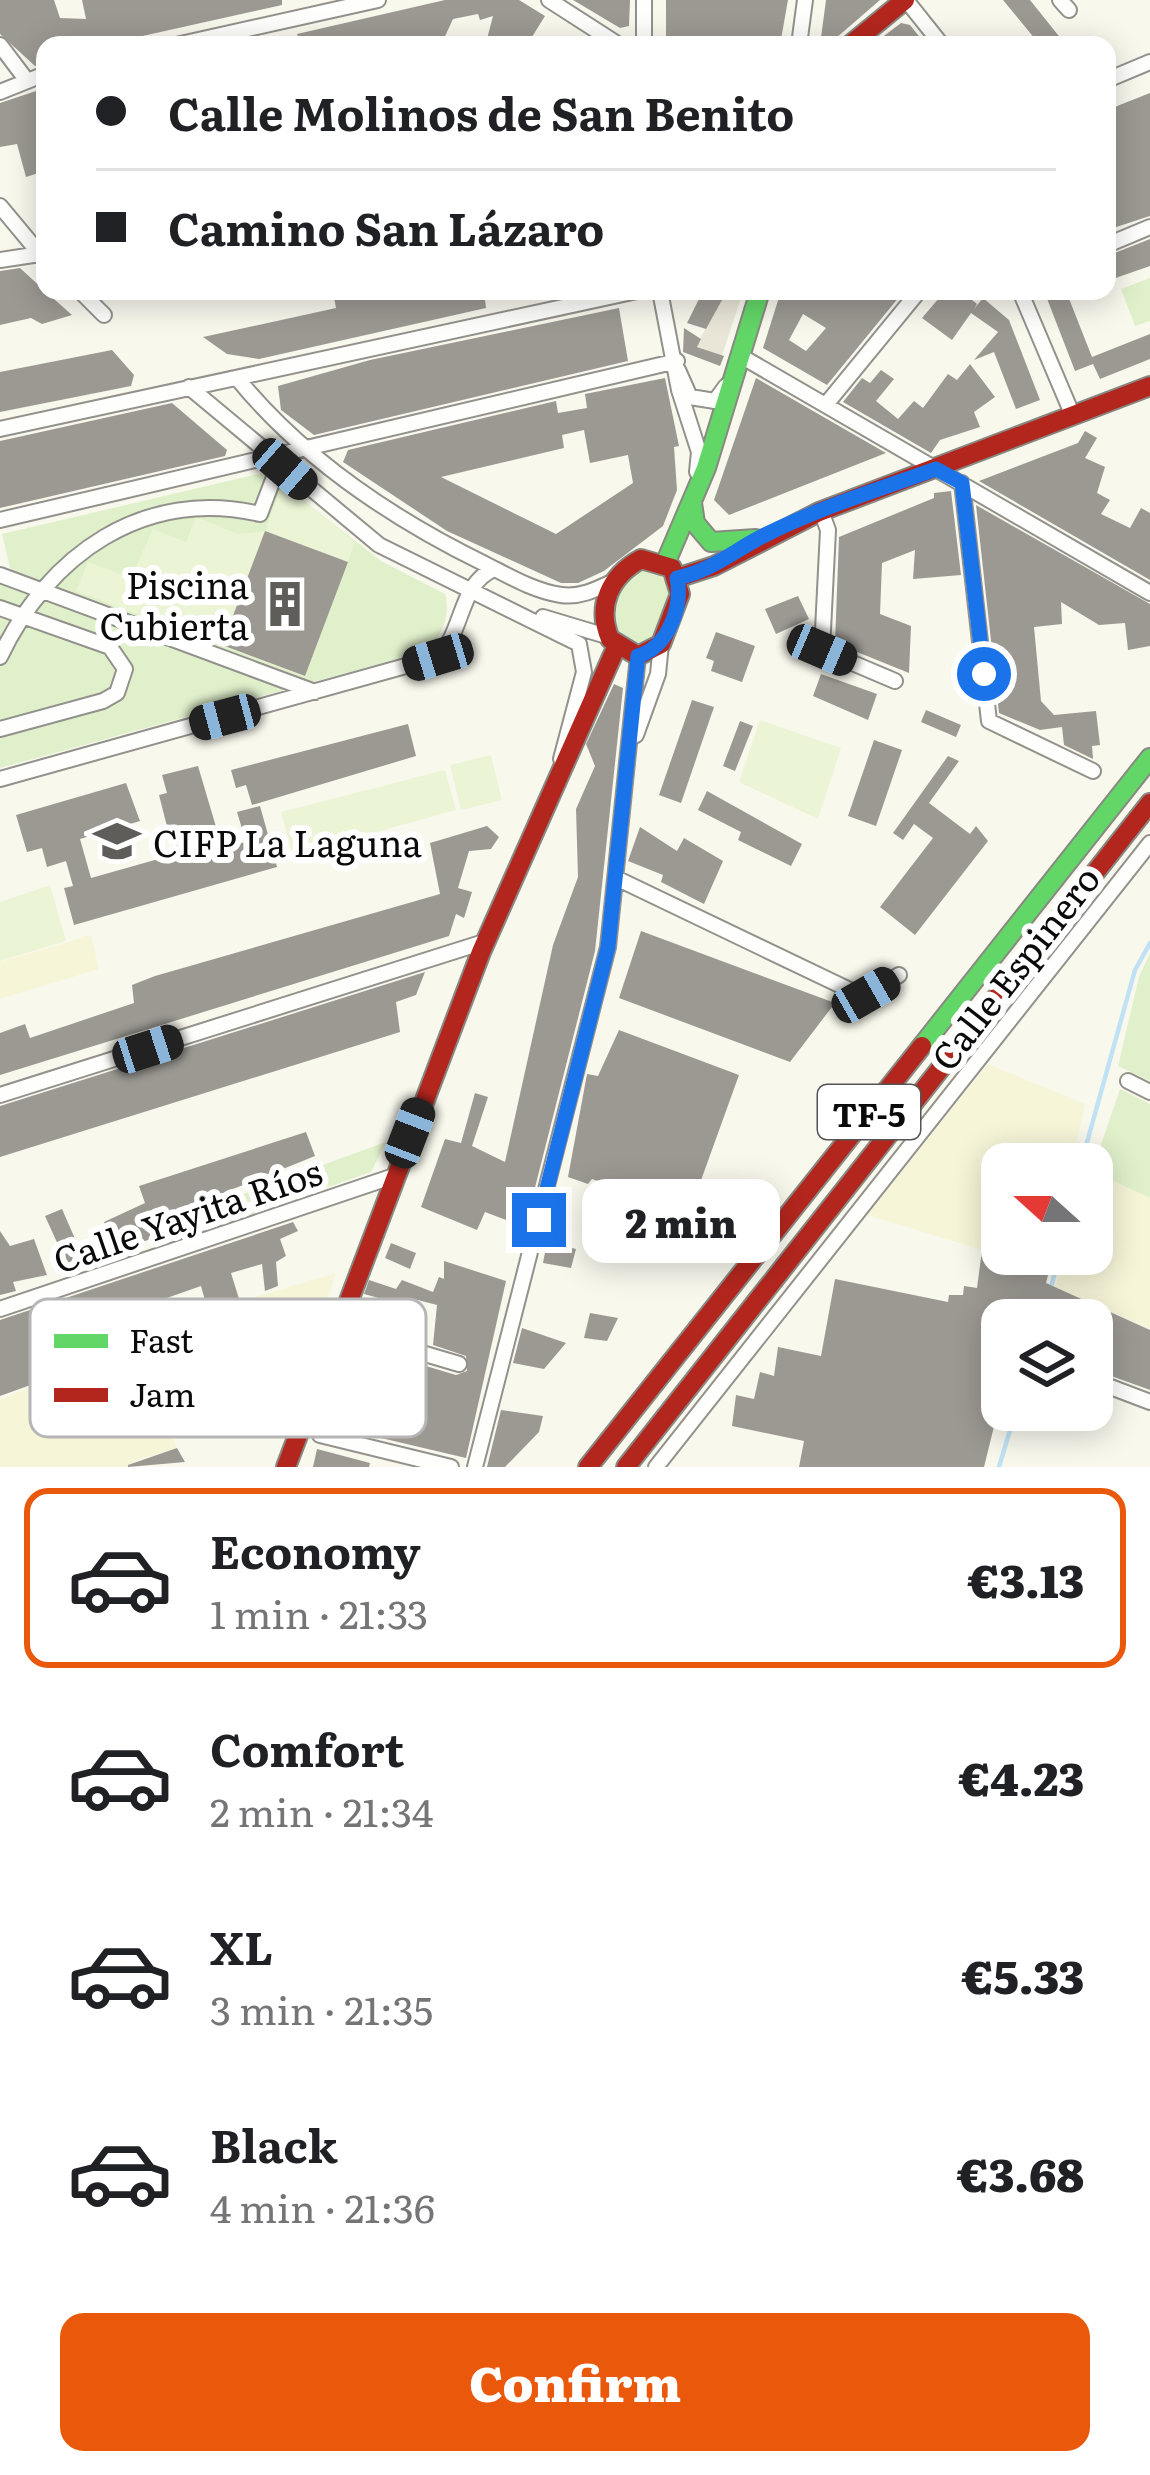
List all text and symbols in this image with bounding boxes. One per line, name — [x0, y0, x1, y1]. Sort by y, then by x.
text: Calle Molinos de San Benito — [168, 78, 794, 145]
text: Camino San Lázaro — [168, 193, 604, 260]
car — [246, 432, 324, 506]
place label: Piscina Cubierta — [99, 557, 250, 651]
building icon: Piscina Cubierta — [260, 579, 310, 629]
car — [782, 619, 862, 681]
car — [398, 629, 478, 685]
route start — [957, 647, 1011, 701]
car — [186, 690, 264, 744]
place label: CIFP La Laguna — [153, 815, 423, 868]
school or university icon: CIFP La Laguna — [92, 816, 142, 866]
street label: Calle Espinero — [917, 853, 1111, 1081]
car — [826, 961, 906, 1029]
car — [108, 1021, 188, 1077]
road number: TF-5 — [818, 1085, 920, 1139]
car — [380, 1093, 440, 1173]
street label: Calle Yayita Ríos — [46, 1143, 328, 1285]
north arrow — [981, 1143, 1113, 1275]
map controls — [981, 1143, 1113, 1431]
callout: 2 min — [581, 1178, 779, 1262]
text: 2 min — [625, 1192, 737, 1250]
route end — [512, 1193, 566, 1247]
legend — [30, 1299, 426, 1437]
button: layers — [981, 1299, 1113, 1431]
text: Fast — [129, 1314, 194, 1363]
text: Jam — [129, 1368, 196, 1417]
text: Economy — [210, 1516, 421, 1583]
icon: car — [66, 1524, 174, 1632]
text: €3.13 — [968, 1545, 1084, 1612]
text: 1 min · 21:33 — [210, 1583, 428, 1641]
text: Comfort — [210, 1714, 404, 1781]
icon: car — [66, 1722, 174, 1830]
text: €4.23 — [959, 1743, 1084, 1810]
text: 2 min · 21:34 — [210, 1781, 433, 1839]
text: XL — [210, 1912, 273, 1979]
icon: car — [66, 1920, 174, 2028]
text: €5.33 — [962, 1941, 1084, 2008]
text: 3 min · 21:35 — [210, 1979, 433, 2037]
text: Black — [210, 2110, 338, 2177]
icon: car — [66, 2118, 174, 2226]
text: €3.68 — [957, 2139, 1084, 2206]
text: 4 min · 21:36 — [210, 2177, 435, 2235]
button: Confirm — [60, 2313, 1090, 2451]

